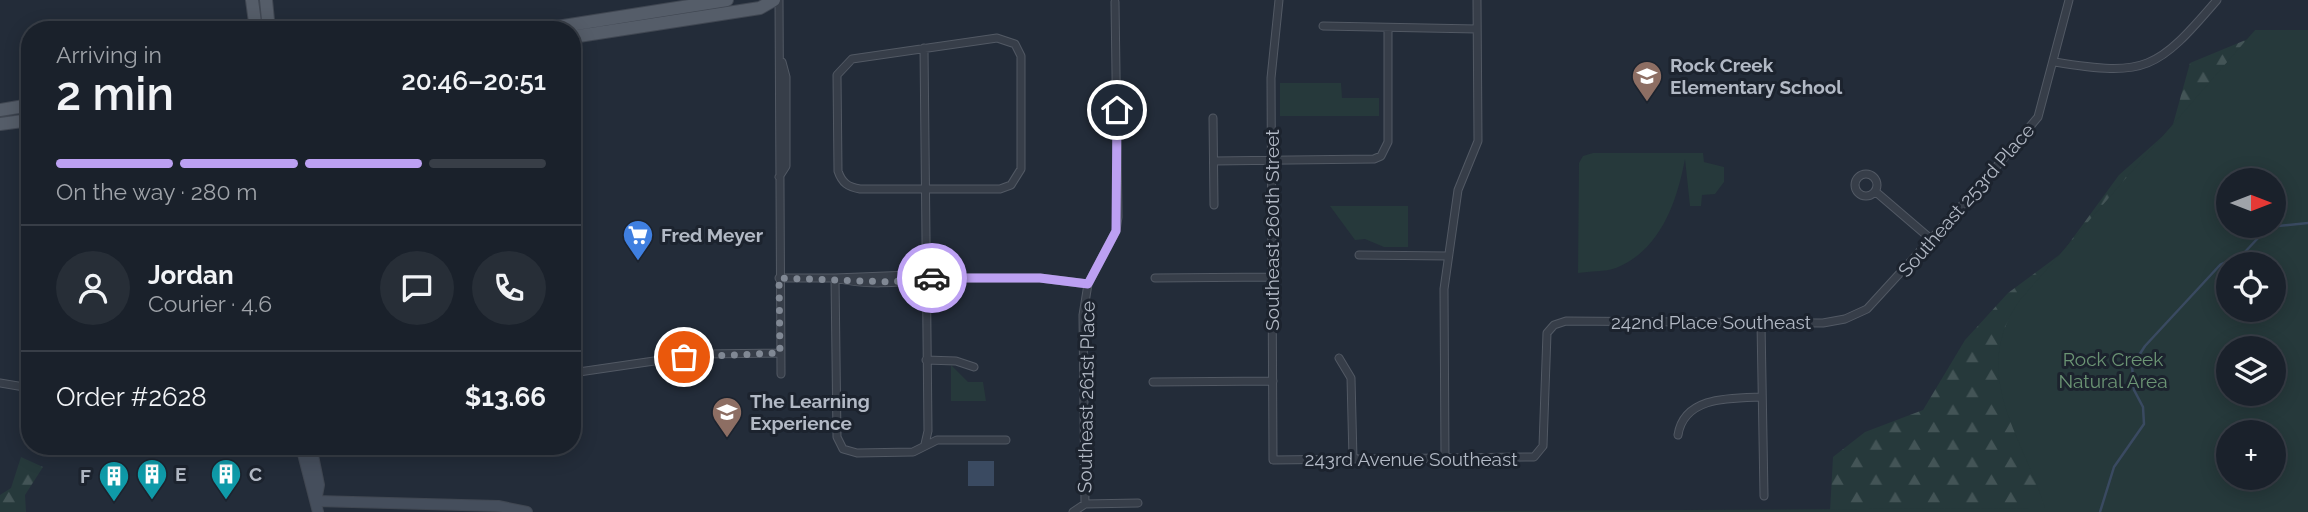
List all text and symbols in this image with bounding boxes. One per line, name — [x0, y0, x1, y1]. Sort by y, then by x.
text: Arriving in — [56, 41, 162, 68]
place label: Rock Creek Elementary School — [1670, 54, 1843, 98]
school or university icon: Rock Creek Elementary School — [1630, 59, 1664, 103]
text: 20:46–20:51 — [402, 66, 546, 96]
text: 2 min — [56, 67, 174, 121]
pin — [1087, 80, 1147, 140]
icon: home — [1098, 91, 1136, 129]
street label: Southeast 253rd Place — [1893, 119, 2039, 281]
street label: Southeast 260th Street — [1261, 129, 1283, 331]
north arrow — [2216, 168, 2286, 238]
map controls — [2216, 168, 2286, 490]
text: On the way · 280 m — [56, 178, 258, 205]
supermarket icon: Fred Meyer — [621, 218, 655, 262]
place label: Fred Meyer — [661, 224, 764, 246]
courier — [897, 243, 967, 313]
button: person — [56, 251, 130, 325]
button: chat — [380, 251, 454, 325]
button: phone — [472, 251, 546, 325]
button: locate — [2216, 252, 2286, 322]
icon: car — [913, 259, 951, 297]
text: Jordan — [148, 260, 234, 290]
text: Courier · 4.6 — [148, 290, 272, 317]
street label: Southeast 261st Place — [1073, 301, 1099, 493]
street label: 242nd Place Southeast — [1611, 311, 1812, 333]
pin — [654, 327, 714, 387]
button: layers — [2216, 336, 2286, 406]
icon: bag — [665, 338, 703, 376]
park label: Rock Creek Natural Area — [2058, 348, 2168, 392]
text: Order #2628 — [56, 382, 207, 412]
text: $13.66 — [465, 382, 546, 412]
place label: The Learning Experience — [750, 390, 870, 434]
school or university icon: The Learning Experience — [710, 395, 744, 439]
button: + — [2216, 420, 2286, 490]
street label: 243rd Avenue Southeast — [1304, 448, 1518, 470]
building icon: E — [135, 457, 169, 501]
building icon: C — [209, 457, 243, 501]
building icon: F — [97, 459, 131, 503]
place label: E — [175, 463, 186, 485]
place label: C — [249, 463, 262, 485]
place label: F — [80, 465, 91, 487]

